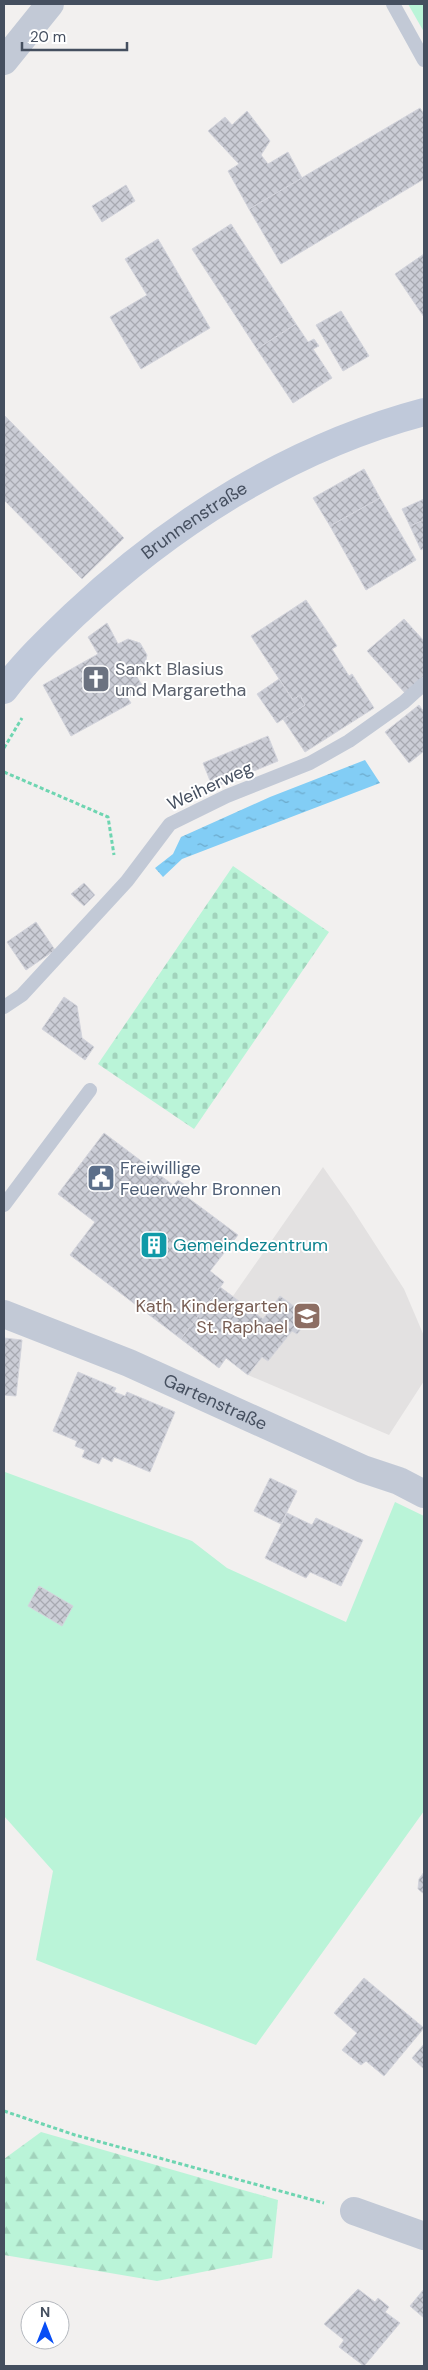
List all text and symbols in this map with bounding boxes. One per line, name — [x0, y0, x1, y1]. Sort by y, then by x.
scale bar — [22, 20, 128, 52]
text: 20 m — [30, 27, 66, 47]
street label: Brunnenstraße — [136, 476, 252, 565]
place label: Sankt Blasius und Margaretha — [115, 657, 246, 702]
church icon: Sankt Blasius und Margaretha — [81, 664, 111, 694]
street label: Weiherweg — [163, 756, 257, 816]
place label: Freiwillige Feuerwehr Bronnen — [120, 1156, 281, 1201]
public building icon: Freiwillige Feuerwehr Bronnen — [86, 1163, 116, 1193]
building icon: Gemeindezentrum — [139, 1230, 169, 1260]
place label: Gemeindezentrum — [173, 1233, 328, 1257]
place label: Kath. Kindergarten St. Raphael — [136, 1294, 288, 1339]
school or university icon: Kath. Kindergarten St. Raphael — [292, 1301, 322, 1331]
street label: Gartenstraße — [160, 1368, 271, 1436]
north arrow — [20, 2300, 70, 2350]
text: N — [40, 2303, 50, 2321]

